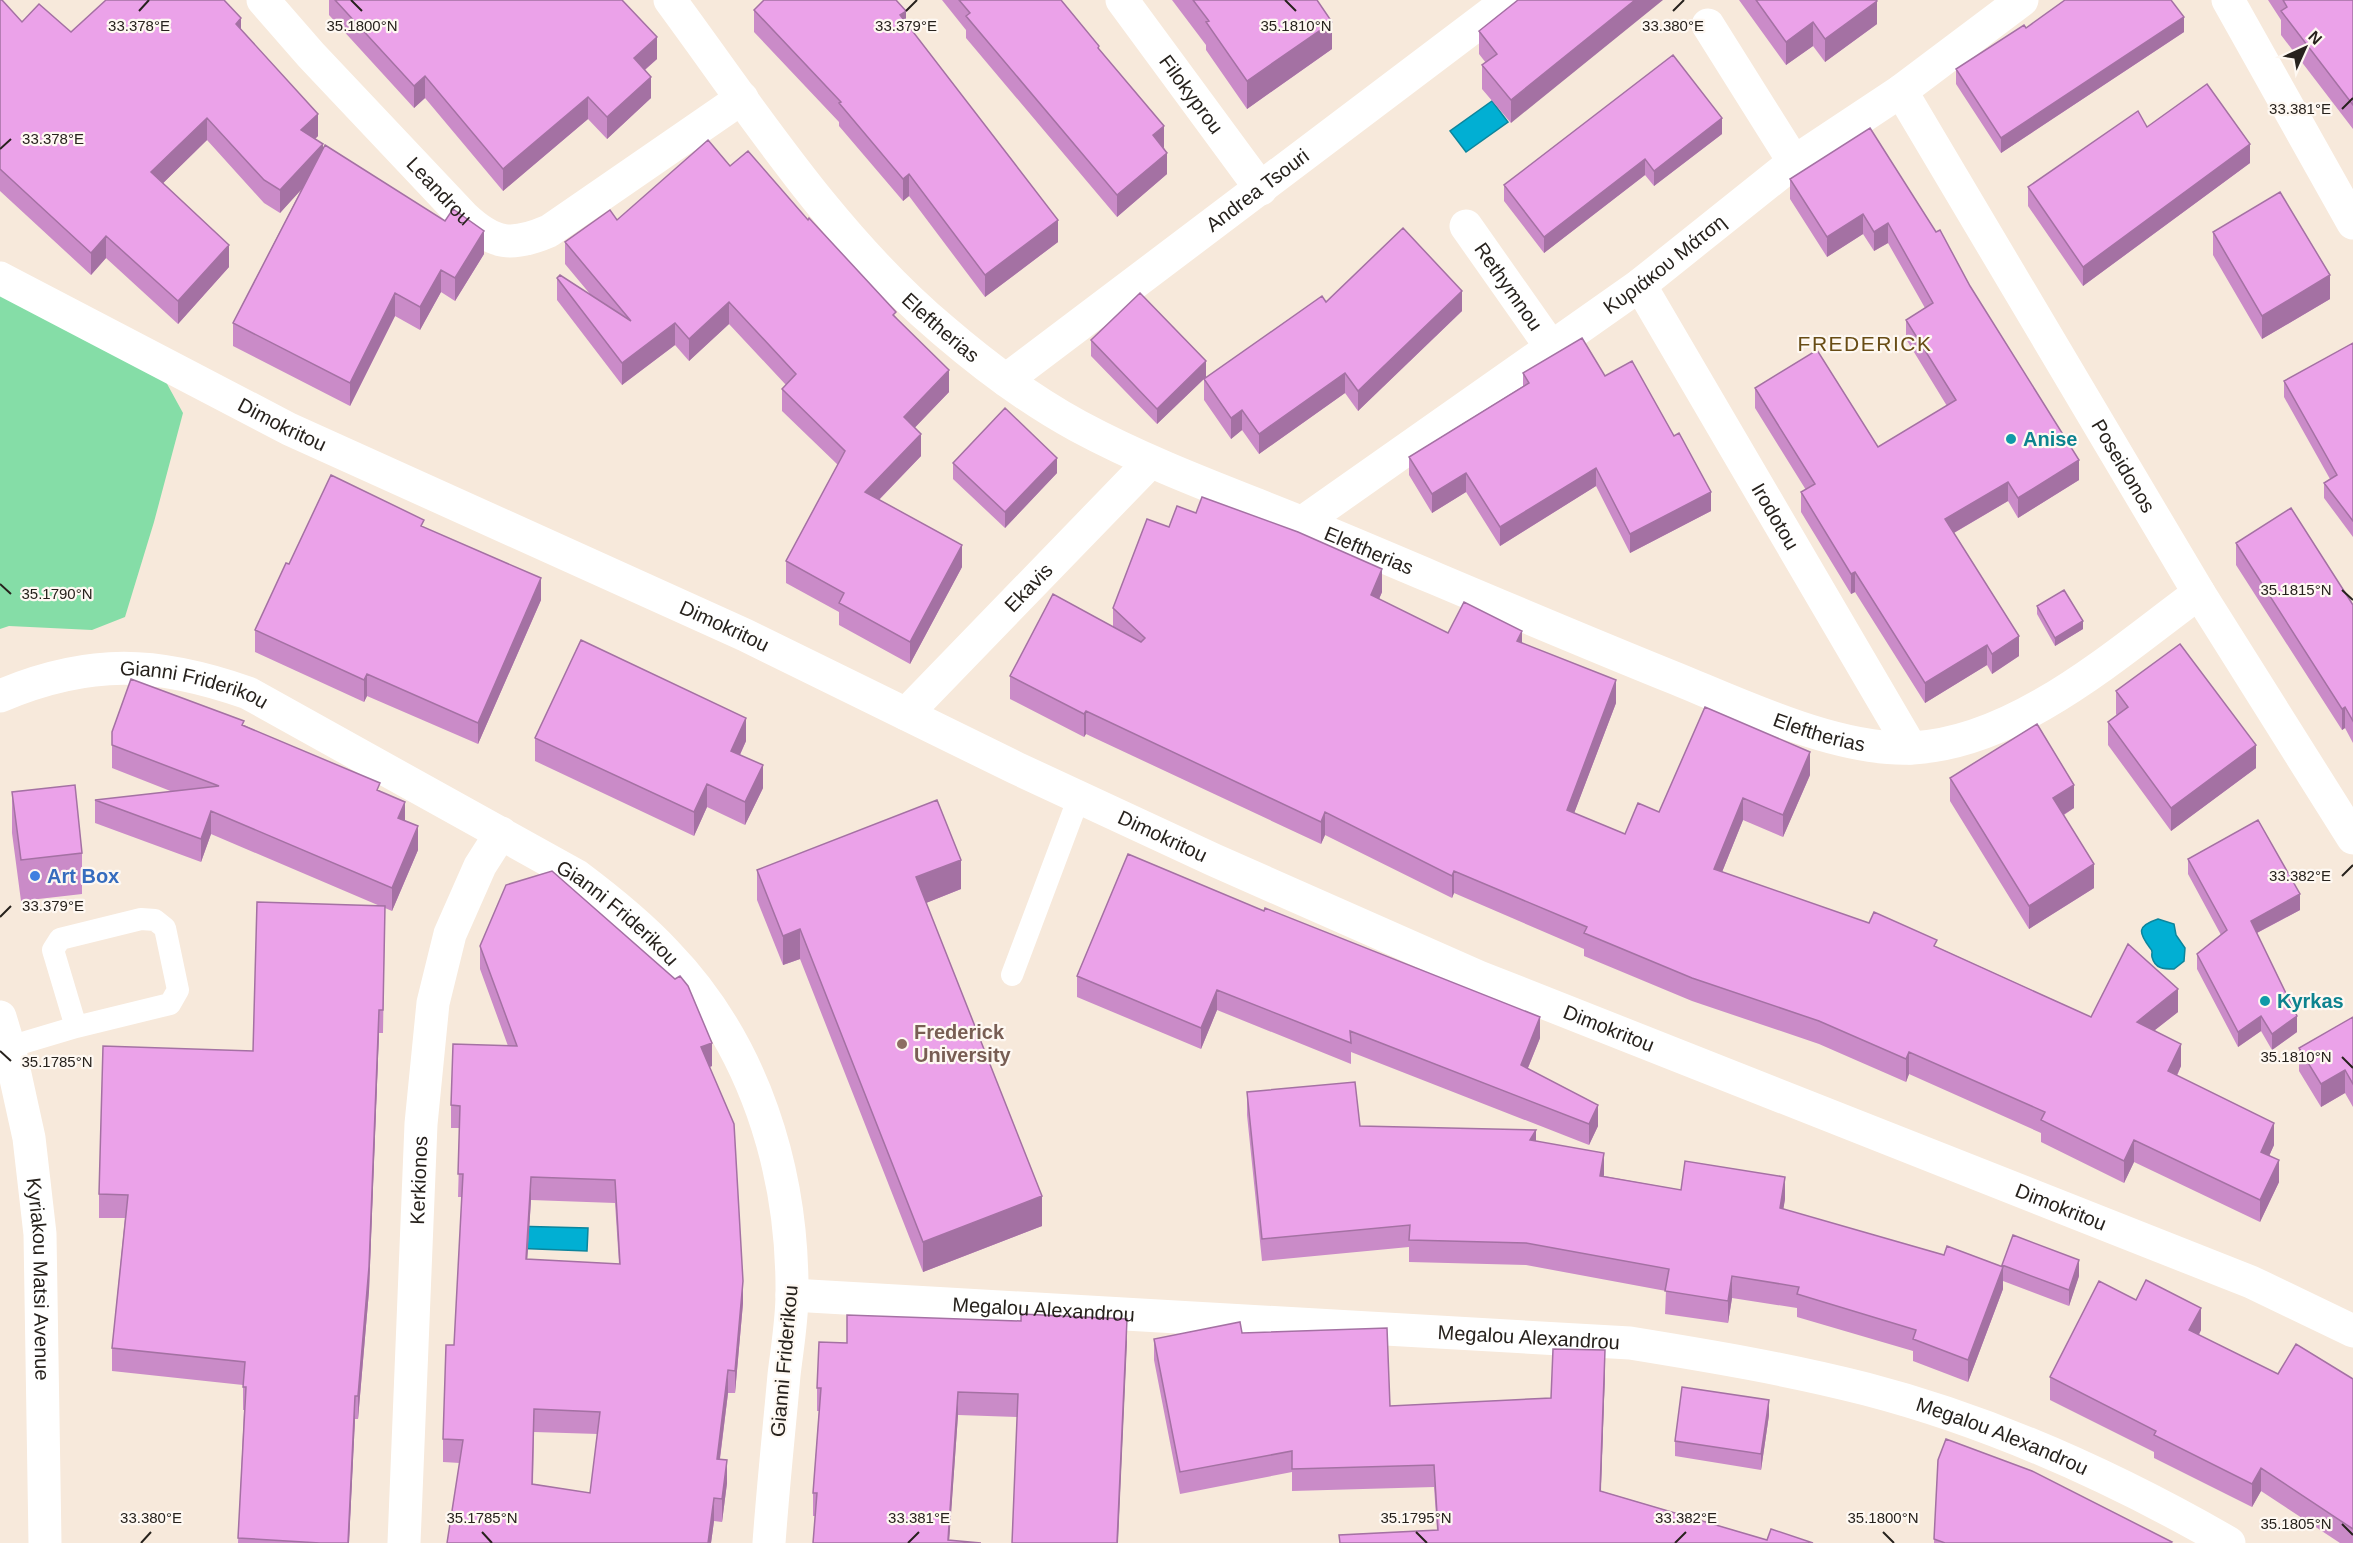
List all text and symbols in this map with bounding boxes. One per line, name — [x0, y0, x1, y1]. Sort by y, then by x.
text: 33.378°E — [108, 17, 170, 34]
text: 35.1800°N — [326, 17, 398, 34]
text: 33.379°E — [875, 17, 937, 34]
text: 35.1810°N — [1260, 17, 1332, 34]
text: 33.380°E — [1642, 17, 1704, 34]
north arrow — [2275, 18, 2335, 78]
text: N — [2305, 28, 2325, 48]
street label: Filokyprou — [1155, 51, 1228, 138]
text: 33.381°E — [2269, 100, 2331, 117]
text: 33.378°E — [22, 130, 84, 147]
street label: Andrea Tsouri — [1202, 144, 1313, 236]
street label: Leandrou — [402, 153, 476, 229]
street label: Κυριάκου Μάτση — [1599, 210, 1730, 318]
street label: Rethymnou — [1470, 238, 1547, 335]
street label: Eleftherias — [898, 288, 984, 367]
district label: FREDERICK — [1798, 332, 1932, 355]
street label: Dimokritou — [234, 393, 330, 455]
street label: Poseidonos — [2087, 415, 2160, 516]
place label: Anise — [2023, 428, 2077, 450]
marker: Anise — [2004, 432, 2018, 446]
street label: Irodotou — [1747, 479, 1803, 554]
street label: Eleftherias — [1321, 522, 1417, 579]
street label: Ekavis — [1000, 559, 1057, 616]
text: 35.1815°N — [2260, 581, 2332, 598]
text: 35.1790°N — [21, 585, 93, 602]
street label: Dimokritou — [676, 596, 773, 656]
street label: Gianni Friderikou — [120, 657, 272, 713]
street label: Eleftherias — [1770, 708, 1867, 756]
street label: Dimokritou — [1115, 806, 1211, 866]
street label: Gianni Friderikou — [553, 856, 683, 970]
place label: Art Box — [47, 865, 119, 887]
text: 33.382°E — [2269, 867, 2331, 884]
marker: Art Box — [28, 869, 42, 883]
text: 33.379°E — [22, 897, 84, 914]
place label: Kyrkas — [2277, 990, 2344, 1012]
marker: Kyrkas — [2258, 994, 2272, 1008]
street label: Dimokritou — [1560, 1001, 1657, 1056]
place label: Frederick University — [914, 1021, 1012, 1066]
marker: Frederick University — [895, 1037, 909, 1051]
text: 35.1810°N — [2260, 1048, 2332, 1065]
text: 35.1785°N — [21, 1053, 93, 1070]
street label: Kerkionos — [406, 1135, 432, 1225]
street label: Kyriakou Matsi Avenue — [23, 1176, 53, 1381]
street label: Dimokritou — [2012, 1179, 2109, 1235]
street label: Gianni Friderikou — [766, 1284, 802, 1438]
street label: Megalou Alexandrou — [952, 1293, 1135, 1326]
street label: Megalou Alexandrou — [1437, 1321, 1620, 1353]
street label: Megalou Alexandrou — [1914, 1393, 2091, 1479]
text: 33.380°E — [120, 1509, 182, 1526]
text: 35.1785°N — [446, 1509, 518, 1526]
text: 33.381°E — [888, 1509, 950, 1526]
text: 35.1795°N — [1380, 1509, 1452, 1526]
text: 33.382°E — [1655, 1509, 1717, 1526]
text: 35.1800°N — [1847, 1509, 1919, 1526]
text: 35.1805°N — [2260, 1515, 2332, 1532]

